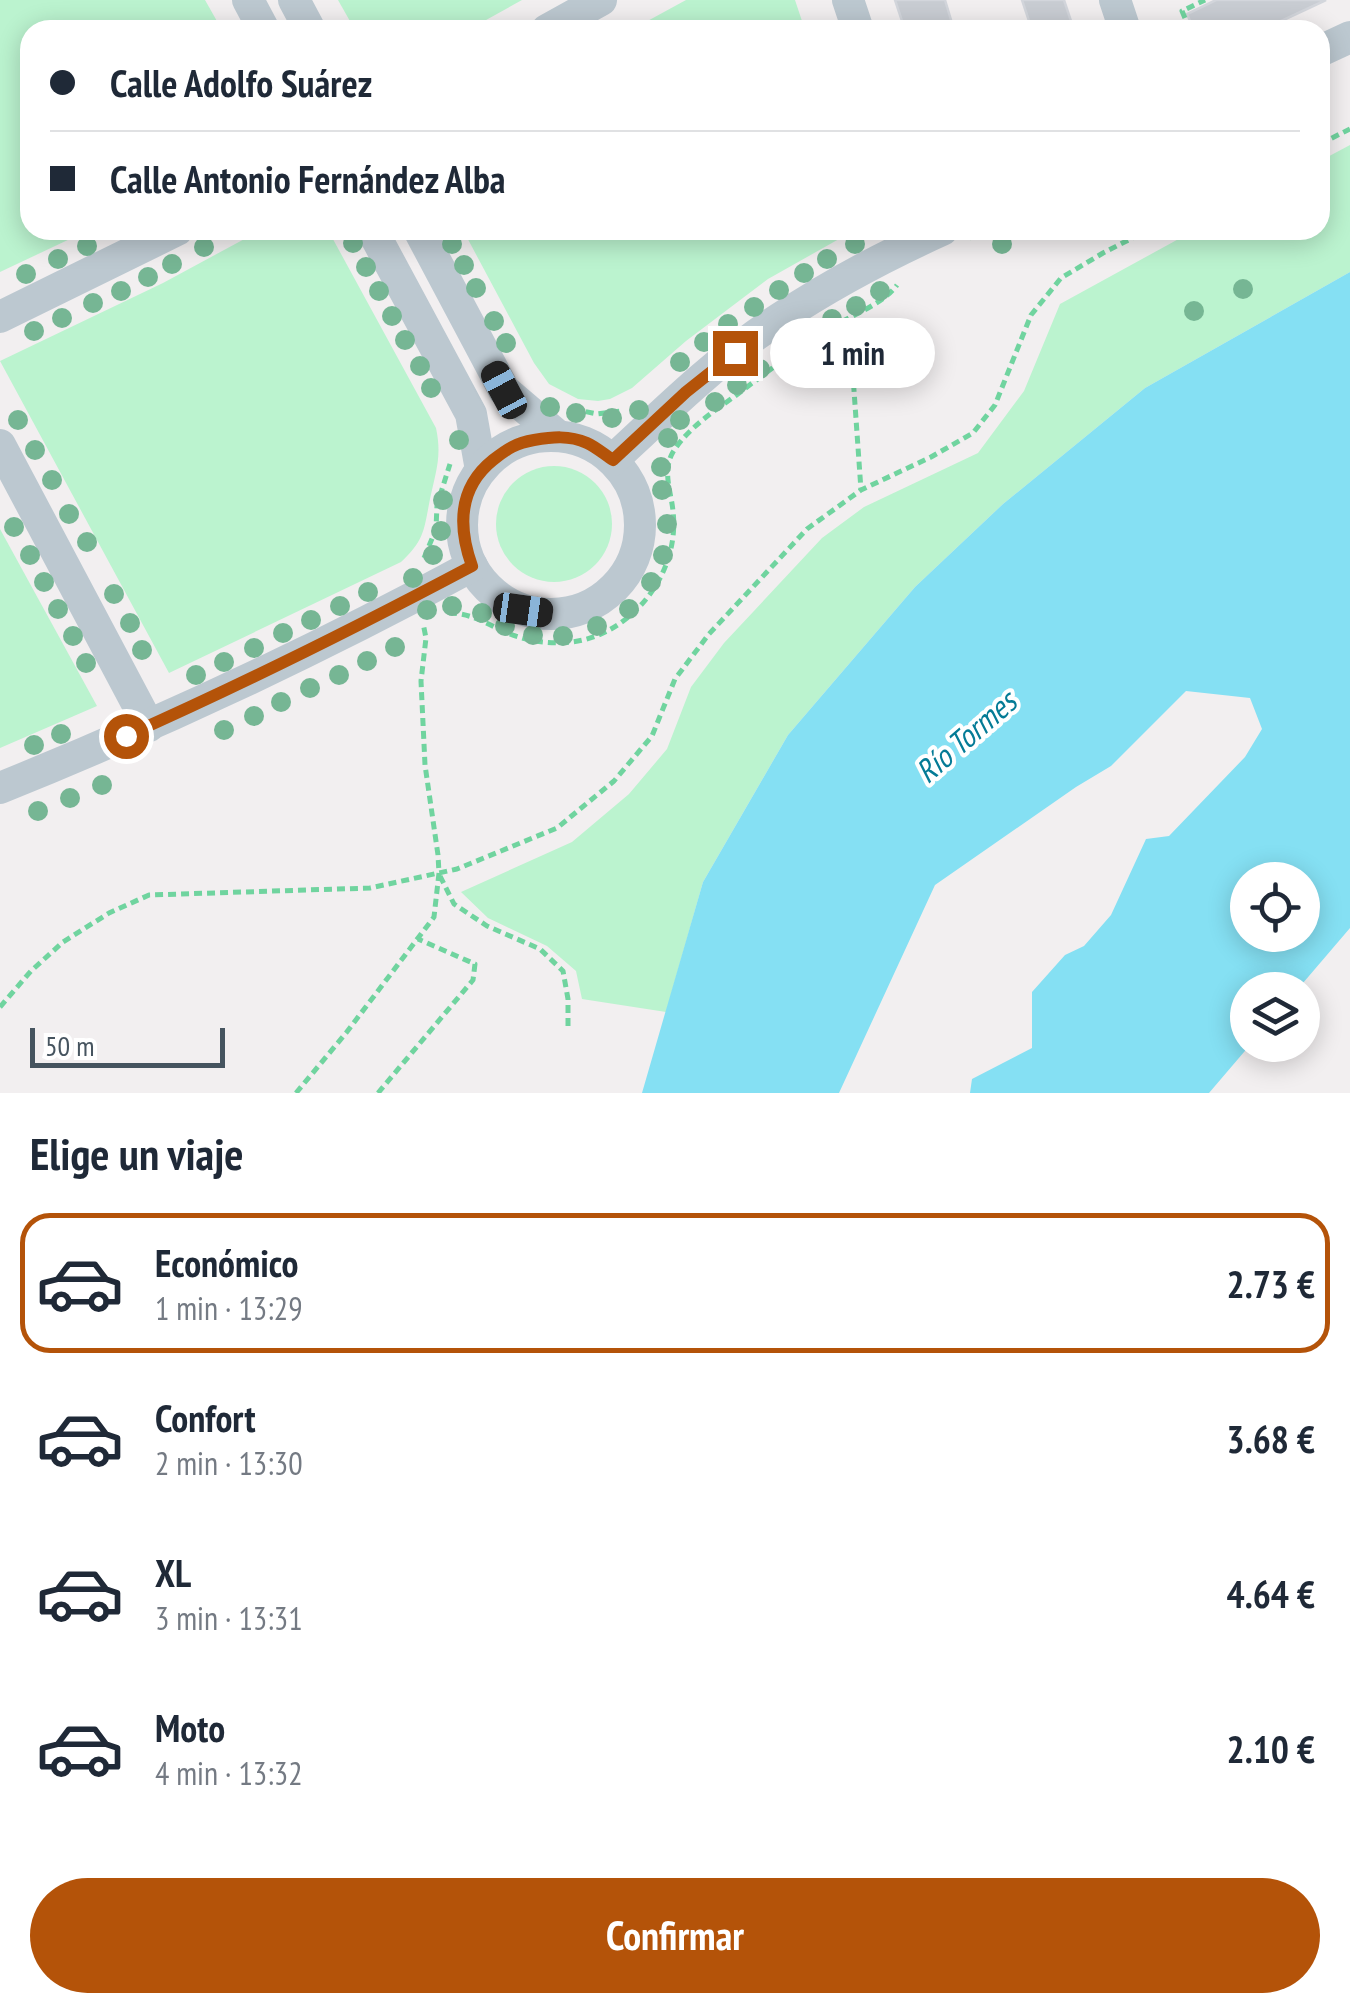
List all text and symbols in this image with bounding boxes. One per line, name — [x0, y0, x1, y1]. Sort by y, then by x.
text: Calle Adolfo Suárez — [110, 58, 372, 107]
text: Calle Antonio Fernández Alba — [110, 154, 506, 203]
callout: 1 min — [770, 318, 935, 388]
route end — [713, 331, 758, 376]
text: 1 min — [820, 332, 885, 374]
car — [477, 356, 531, 424]
car — [491, 591, 555, 629]
water label: Río Tormes — [906, 679, 1027, 792]
route start — [104, 714, 149, 759]
map controls — [1230, 862, 1320, 1062]
button: locate — [1230, 862, 1320, 952]
button: layers — [1230, 972, 1320, 1062]
scale bar — [30, 1023, 225, 1068]
text: 50 m — [45, 1027, 94, 1064]
text: Elige un viaje — [30, 1124, 244, 1182]
icon: car — [35, 1238, 125, 1328]
text: Económico — [155, 1238, 299, 1287]
text: 2.73 € — [1226, 1259, 1315, 1308]
text: 1 min · 13:29 — [155, 1287, 303, 1329]
icon: car — [35, 1393, 125, 1483]
text: Confort — [155, 1393, 255, 1442]
text: 3.68 € — [1226, 1414, 1315, 1463]
text: 2 min · 13:30 — [155, 1442, 303, 1484]
icon: car — [35, 1548, 125, 1638]
text: XL — [155, 1548, 191, 1597]
text: 4.64 € — [1226, 1569, 1315, 1618]
text: 3 min · 13:31 — [155, 1597, 303, 1639]
icon: car — [35, 1703, 125, 1793]
text: Moto — [155, 1703, 225, 1752]
text: 2.10 € — [1226, 1724, 1315, 1773]
text: 4 min · 13:32 — [155, 1752, 303, 1794]
button: Confirmar — [30, 1878, 1320, 1993]

